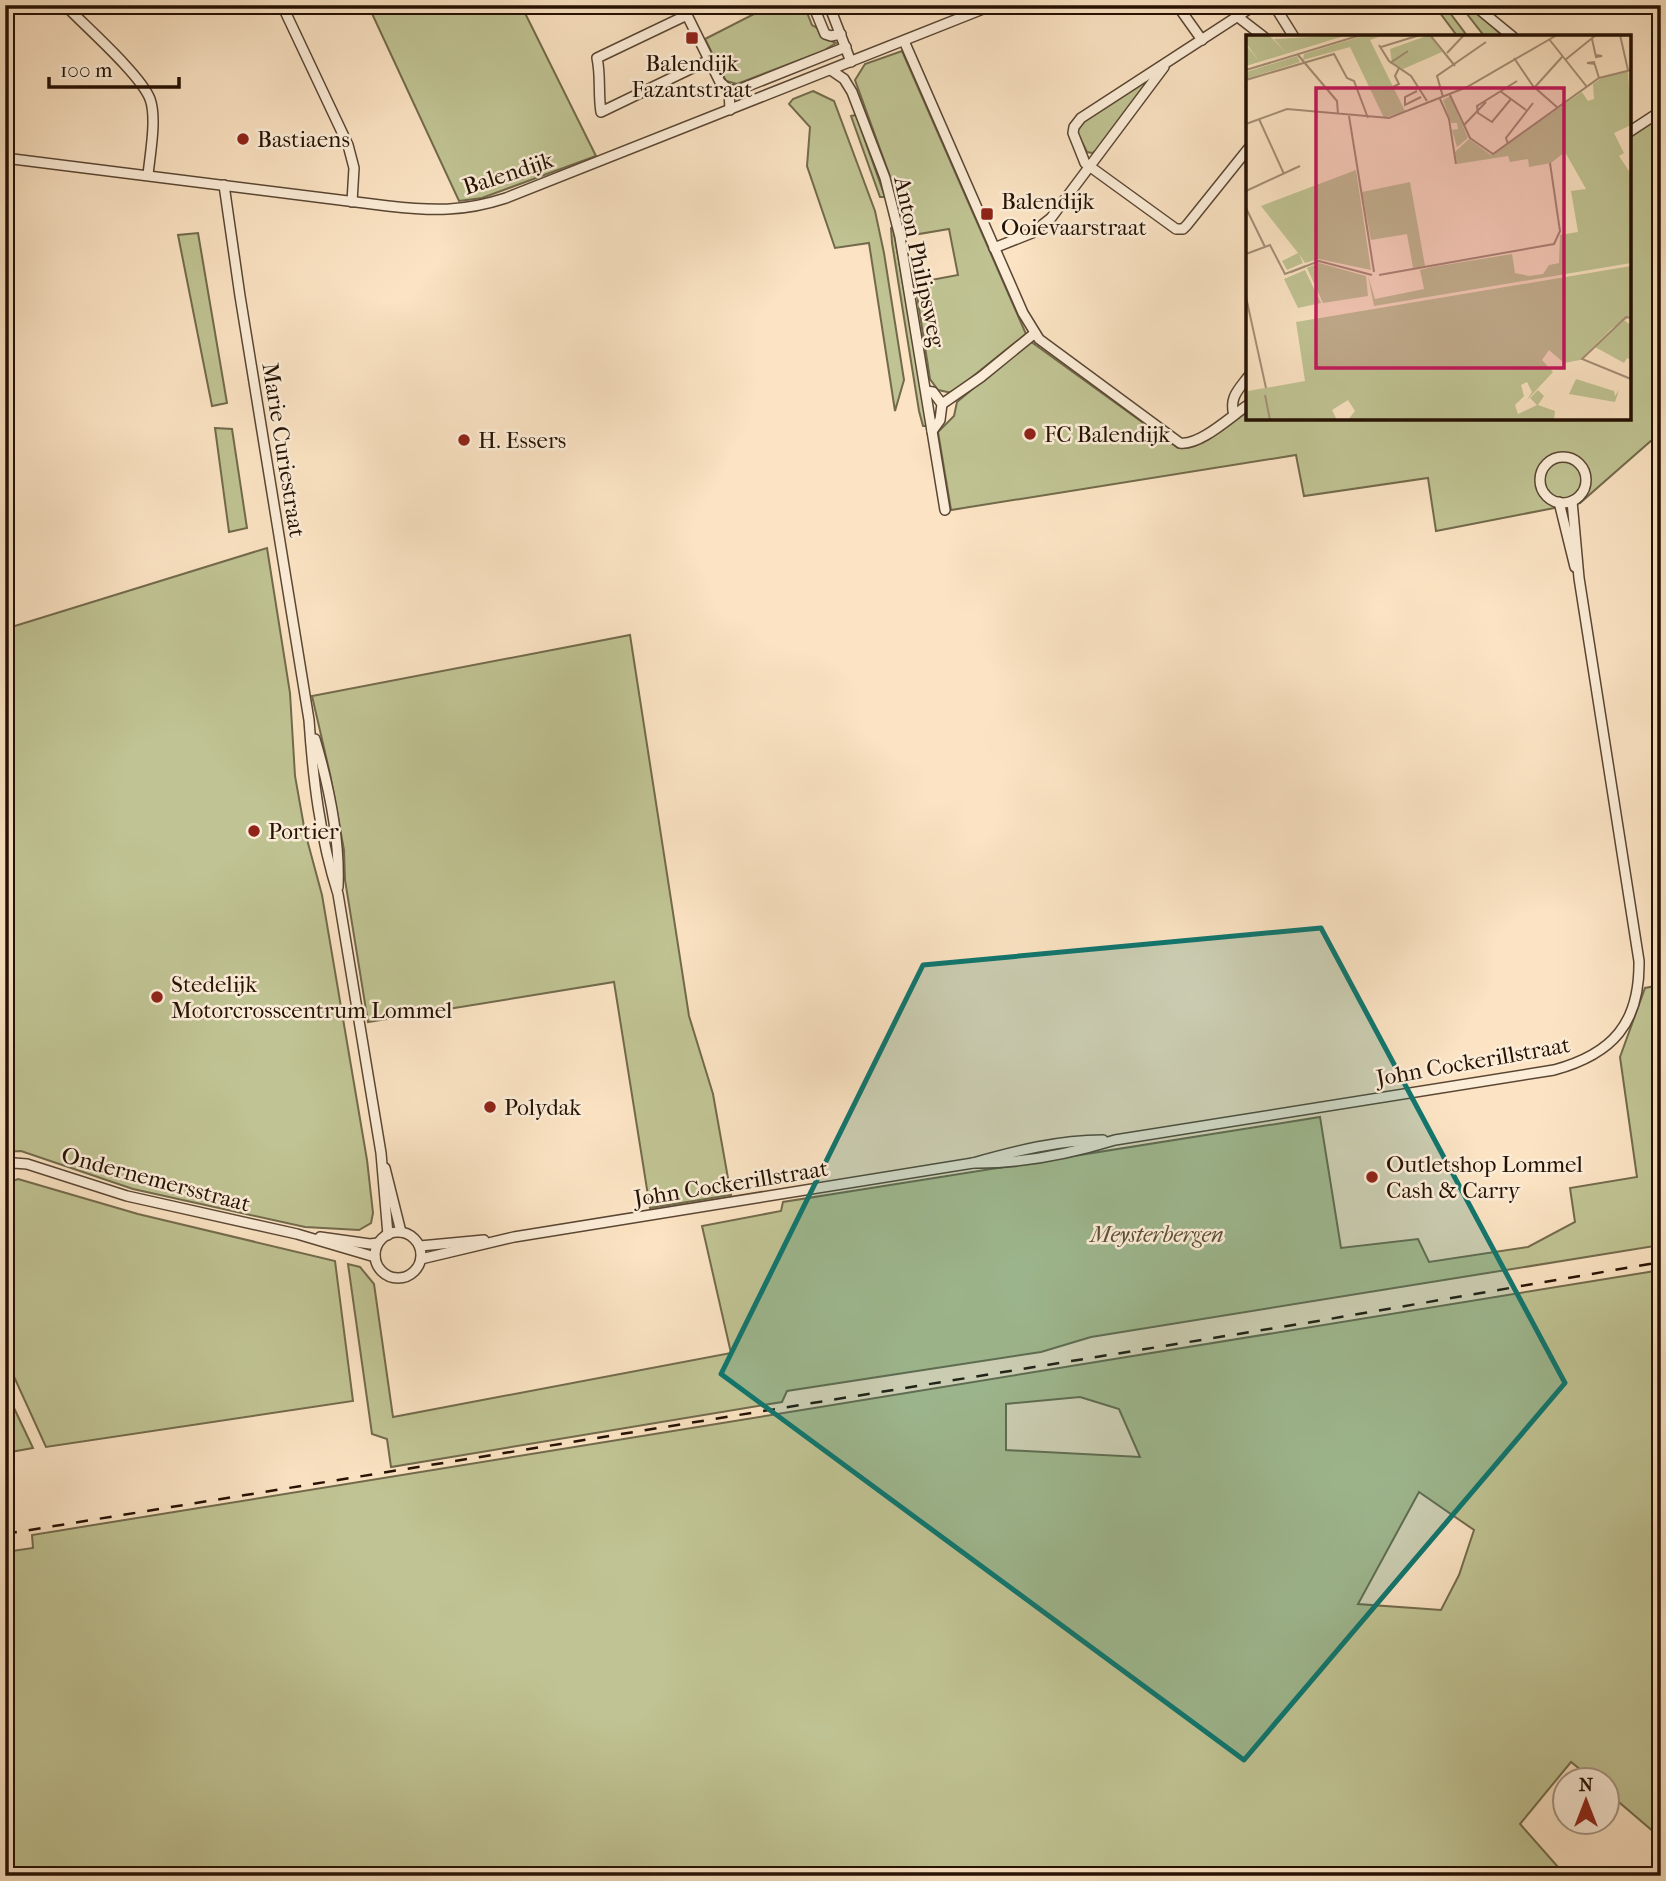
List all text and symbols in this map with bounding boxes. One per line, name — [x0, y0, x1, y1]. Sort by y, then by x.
marker: Balendijk Fazantstraat — [684, 30, 700, 46]
inset map — [1246, 35, 1631, 420]
scale bar — [49, 46, 178, 90]
place label: Balendijk Fazantstraat — [631, 50, 753, 103]
text: 100 m — [60, 58, 113, 82]
place label: Bastiaens — [257, 126, 350, 153]
marker: Bastiaens — [235, 131, 251, 147]
street label: Balendijk — [460, 146, 558, 201]
street label: Anton Philipsweg — [888, 173, 951, 351]
place label: Balendijk Ooievaarstraat — [1001, 188, 1147, 241]
marker: Balendijk Ooievaarstraat — [979, 206, 995, 222]
street label: Marie Curiestraat — [256, 361, 311, 539]
place label: FC Balendijk — [1044, 421, 1171, 448]
marker: FC Balendijk — [1022, 426, 1038, 442]
place label: H. Essers — [478, 427, 566, 454]
marker: H. Essers — [456, 432, 472, 448]
place label: Portier — [268, 818, 339, 845]
marker: Portier — [246, 823, 262, 839]
place label: Stedelijk Motorcrosscentrum Lommel — [171, 971, 453, 1024]
marker: Stedelijk Motorcrosscentrum Lommel — [149, 989, 165, 1005]
street label: John Cockerillstraat — [1372, 1031, 1572, 1092]
place label: Polydak — [504, 1094, 582, 1121]
marker: Polydak — [482, 1099, 498, 1115]
street label: Ondernemersstraat — [58, 1141, 253, 1218]
place label: Outletshop Lommel Cash & Carry — [1386, 1151, 1583, 1204]
street label: John Cockerillstraat — [630, 1155, 830, 1212]
marker: Outletshop Lommel Cash & Carry — [1364, 1169, 1380, 1185]
park label: Meysterbergen — [1088, 1221, 1224, 1248]
north arrow — [1550, 1766, 1620, 1836]
text: N — [1579, 1774, 1594, 1796]

